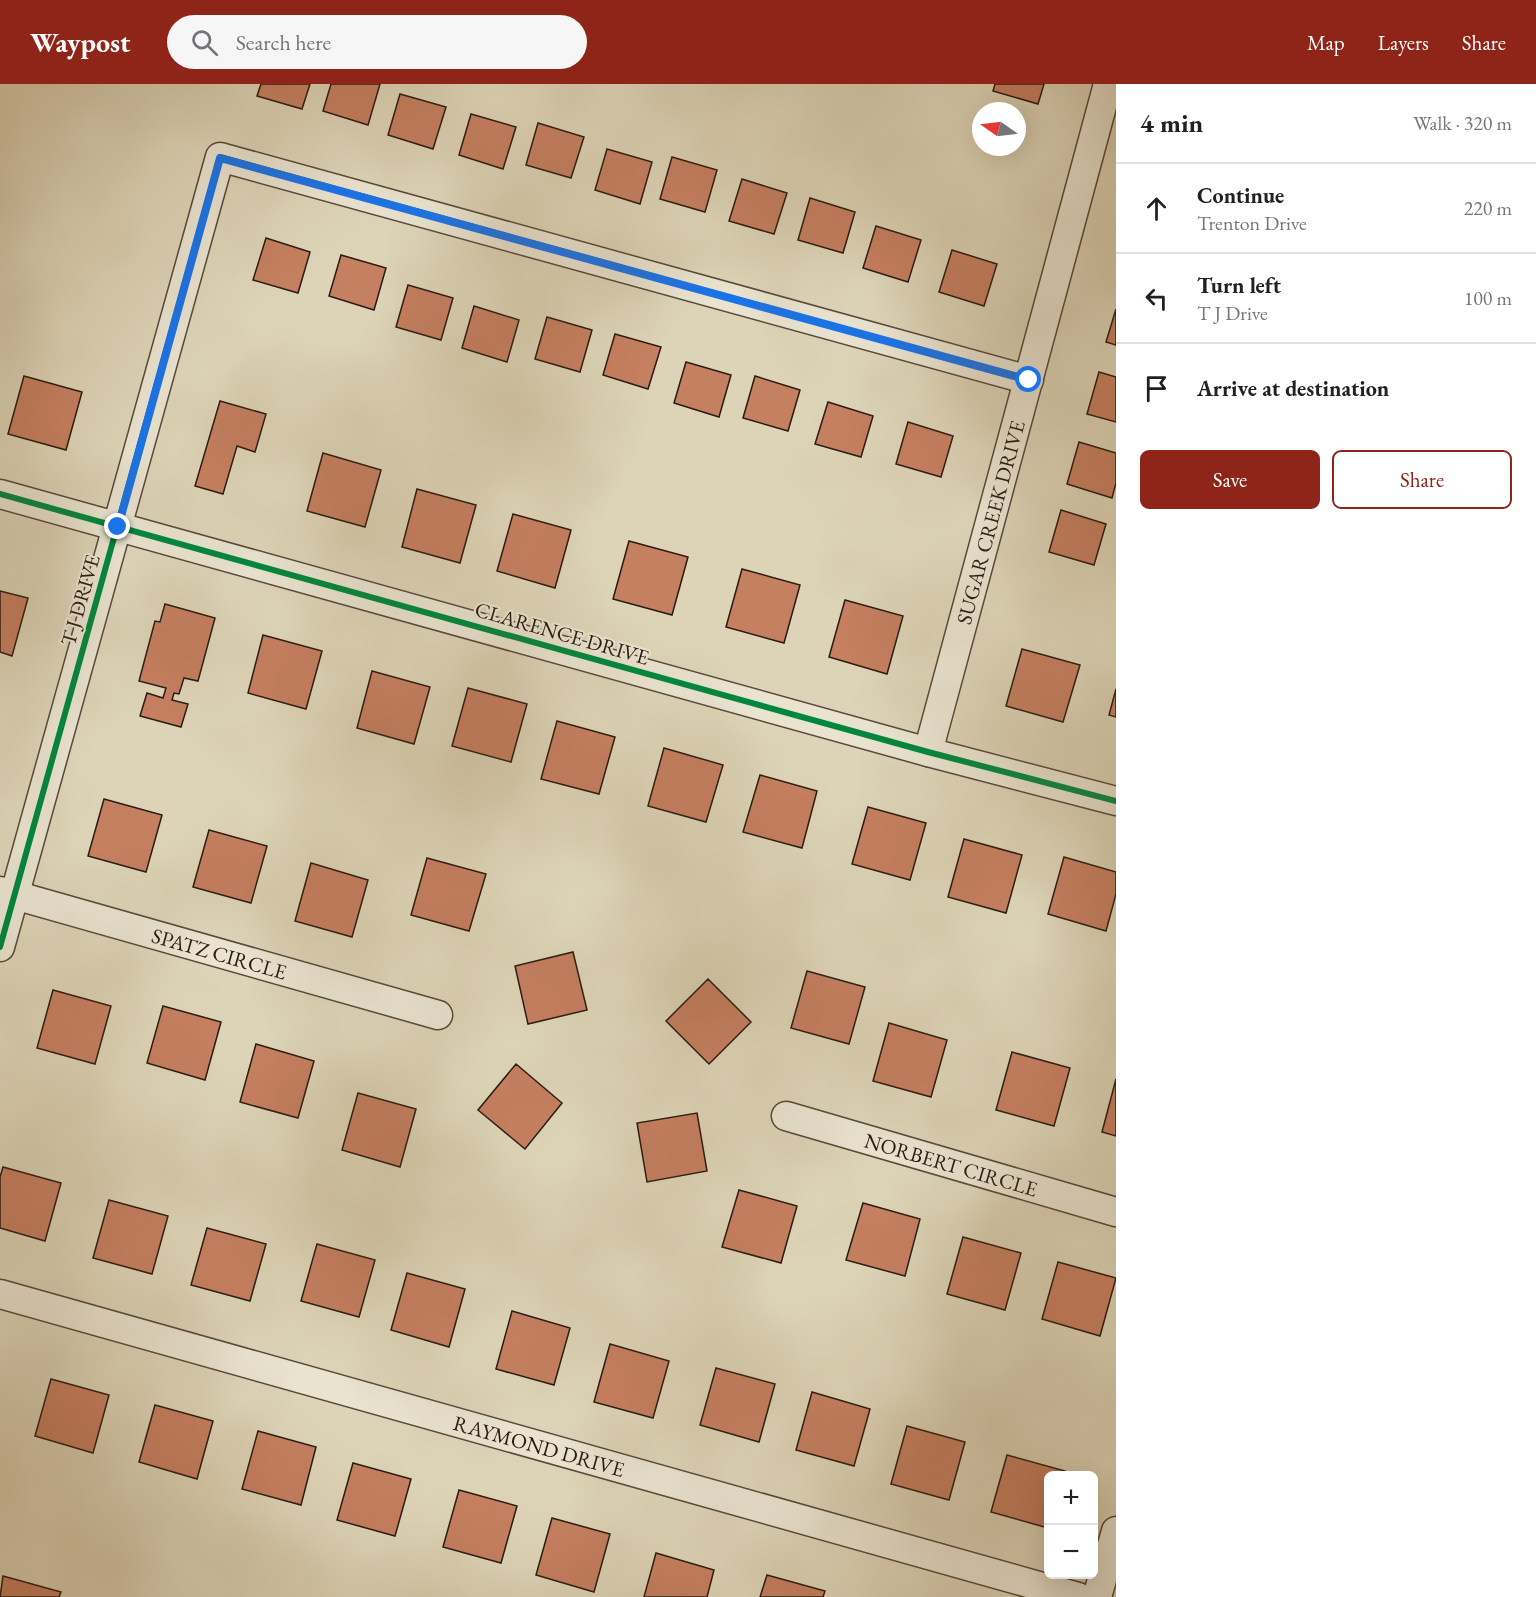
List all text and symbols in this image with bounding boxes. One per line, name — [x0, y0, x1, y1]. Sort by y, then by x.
search box — [167, 15, 587, 69]
text: Waypost — [30, 24, 131, 60]
icon: search — [188, 26, 221, 59]
text: Search here — [236, 28, 331, 57]
text: Map — [1307, 29, 1345, 56]
text: Layers — [1378, 29, 1429, 56]
text: Share — [1462, 29, 1506, 56]
north arrow — [972, 102, 1026, 156]
text: 4 min — [1140, 106, 1203, 140]
text: Walk · 320 m — [1413, 110, 1512, 136]
text: Continue — [1197, 181, 1284, 210]
icon: ahead — [1140, 192, 1173, 225]
text: 220 m — [1464, 195, 1512, 221]
text: Trenton Drive — [1197, 210, 1307, 236]
text: Turn left — [1197, 271, 1281, 300]
icon: left — [1140, 282, 1173, 315]
text: 100 m — [1464, 285, 1512, 311]
text: T J Drive — [1197, 300, 1268, 326]
route start — [1015, 366, 1041, 392]
icon: arrive — [1140, 372, 1173, 405]
text: Arrive at destination — [1197, 374, 1389, 403]
street label: SUGAR CREEK DRIVE — [950, 417, 1030, 627]
button: Save — [1140, 450, 1320, 509]
button: Share — [1332, 450, 1512, 509]
route end — [104, 513, 130, 539]
street label: T J DRIVE — [54, 551, 106, 649]
street label: CLARENCE DRIVE — [472, 595, 652, 671]
street label: SPATZ CIRCLE — [149, 921, 290, 985]
street label: NORBERT CIRCLE — [861, 1126, 1041, 1202]
street label: RAYMOND DRIVE — [450, 1409, 628, 1482]
map controls — [1044, 1471, 1098, 1579]
button: + — [1044, 1471, 1098, 1525]
button: − — [1044, 1525, 1098, 1579]

